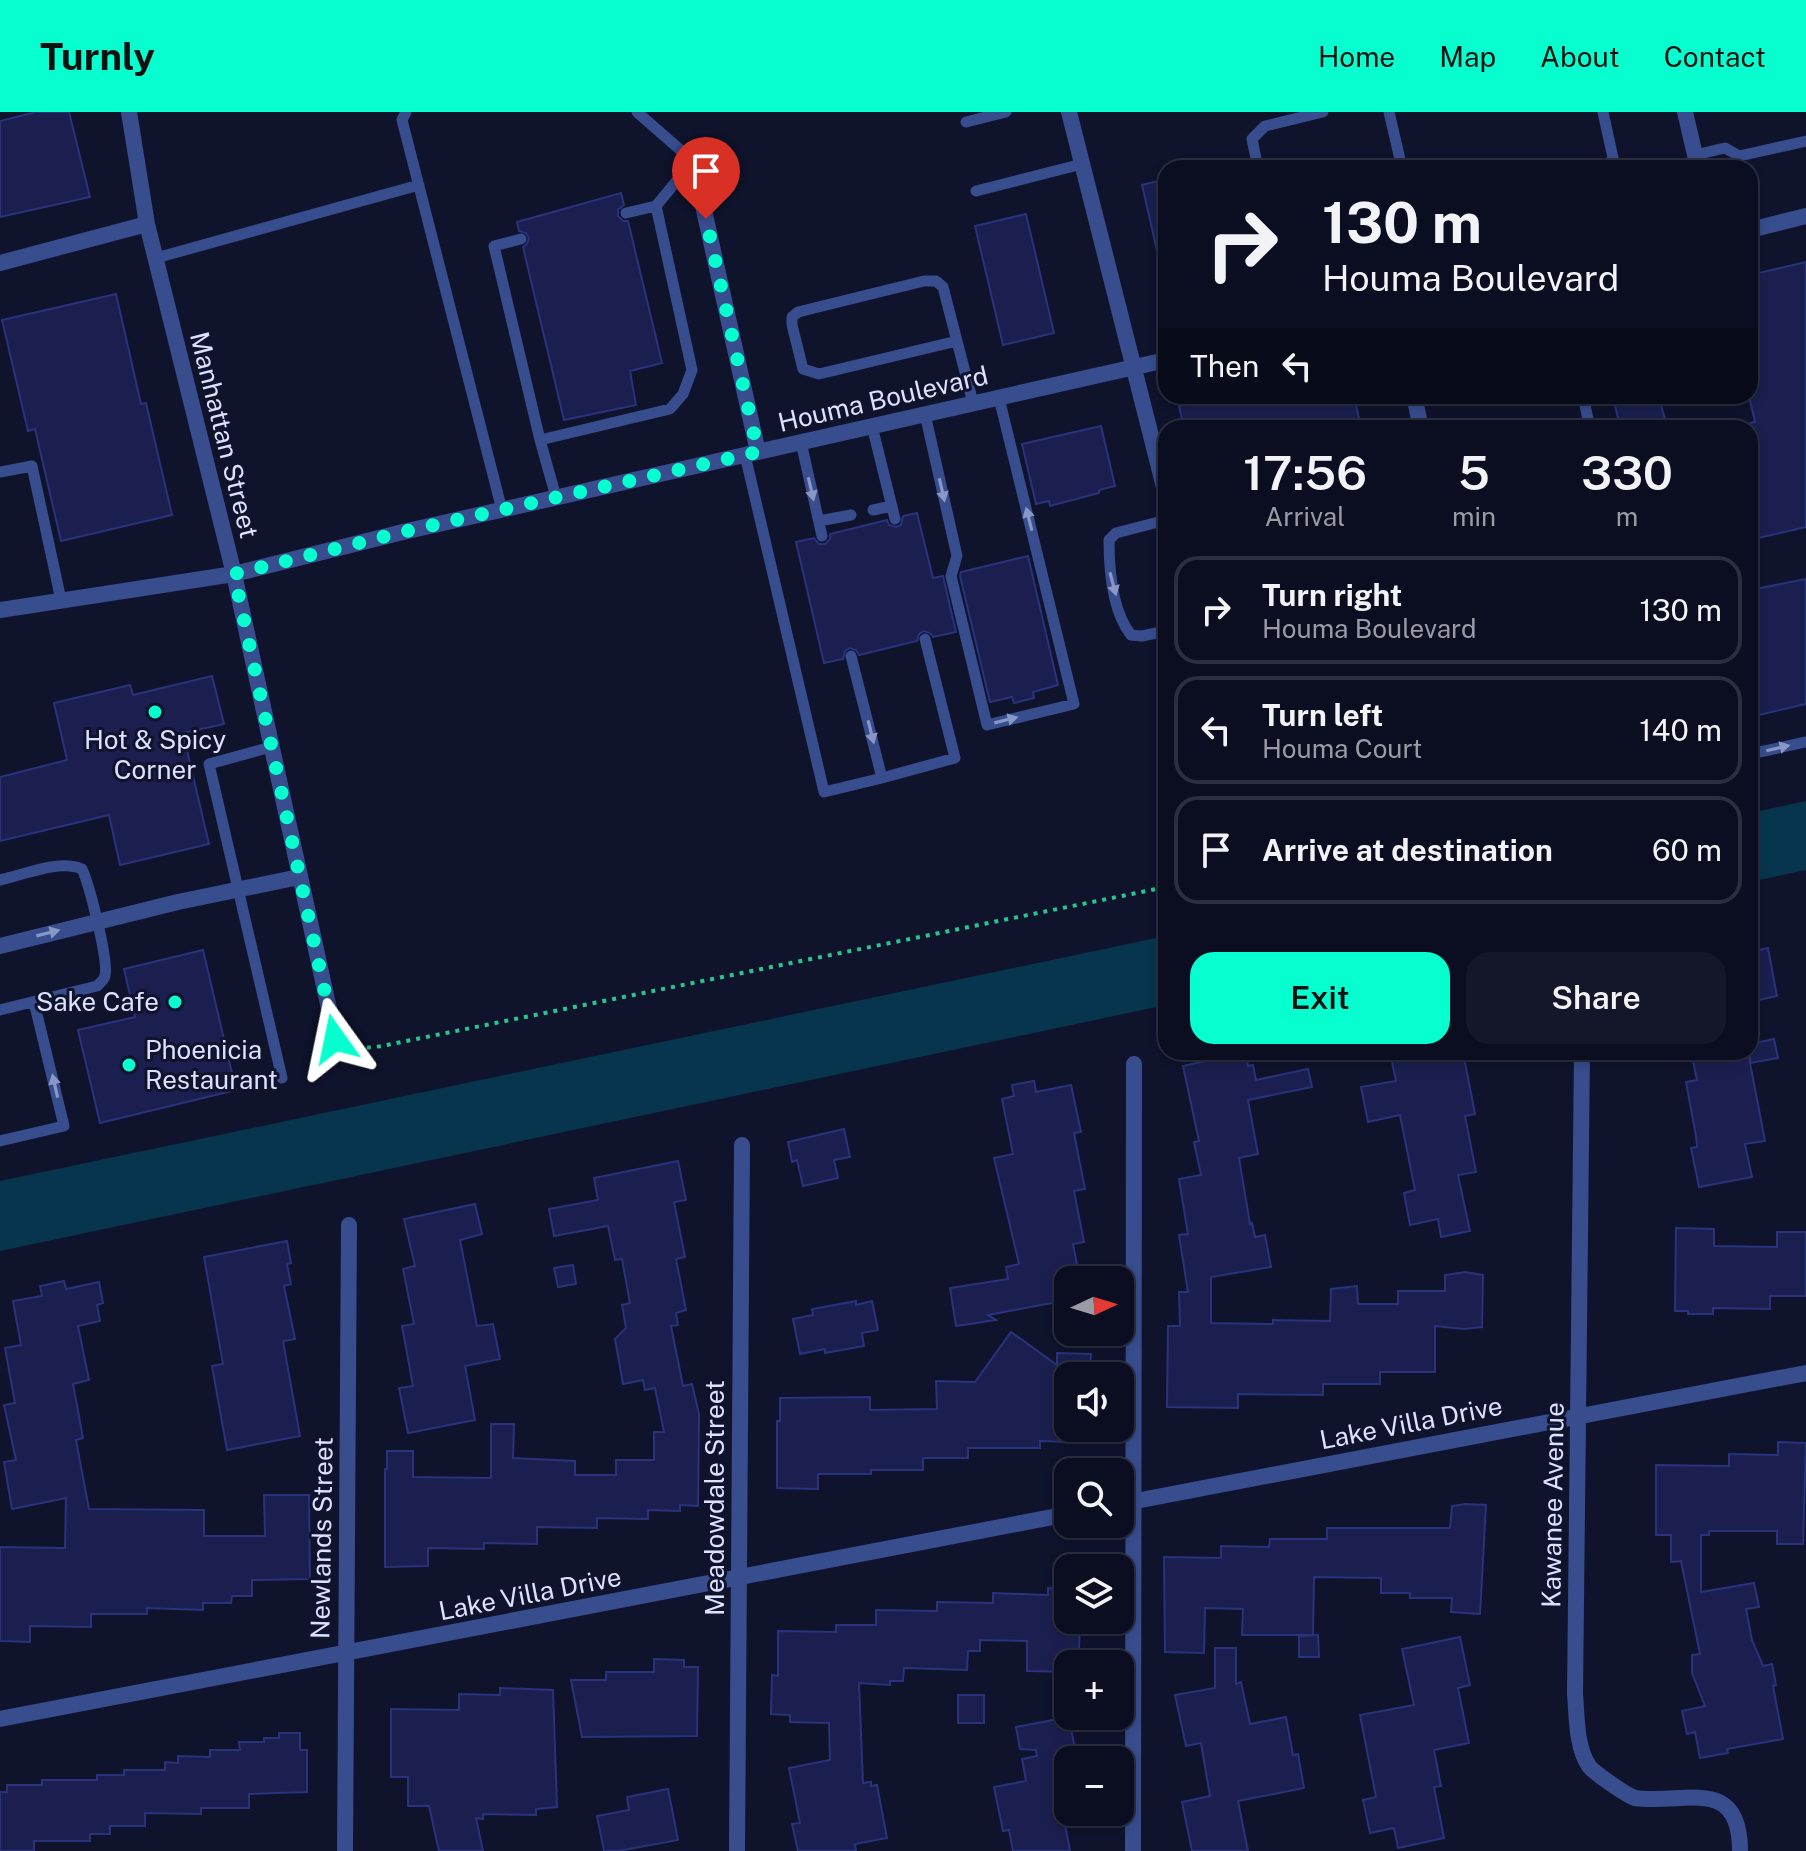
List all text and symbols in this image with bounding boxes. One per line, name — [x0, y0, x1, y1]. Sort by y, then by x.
text: Turnly — [40, 34, 155, 79]
text: Home — [1318, 40, 1395, 73]
text: Map — [1439, 40, 1496, 73]
text: About — [1540, 40, 1620, 73]
text: Contact — [1664, 40, 1766, 73]
pin — [672, 137, 740, 219]
icon: arrive — [684, 149, 728, 193]
text: 130 m — [1322, 190, 1482, 256]
icon: right — [1190, 192, 1294, 296]
text: Houma Boulevard — [1322, 257, 1619, 299]
street label: Manhattan Street — [184, 328, 265, 541]
icon: left — [1275, 344, 1319, 388]
text: Then — [1190, 348, 1259, 384]
street label: Houma Boulevard — [775, 359, 991, 438]
text: 17:56 — [1243, 444, 1367, 501]
text: 5 — [1458, 444, 1490, 501]
text: 330 — [1581, 444, 1673, 501]
one-way arrow — [806, 477, 818, 502]
one-way arrow — [936, 478, 949, 503]
text: Arrival — [1265, 501, 1345, 532]
text: min — [1452, 501, 1496, 532]
text: m — [1616, 501, 1638, 532]
one-way arrow — [1022, 506, 1034, 531]
one-way arrow — [1107, 571, 1119, 596]
text: Turn right — [1262, 577, 1402, 613]
icon: right — [1194, 588, 1238, 632]
text: 130 m — [1639, 592, 1722, 628]
text: Houma Boulevard — [1262, 613, 1477, 644]
text: Turn left — [1262, 697, 1383, 733]
marker: Hot & Spicy Corner — [146, 703, 164, 721]
icon: left — [1194, 708, 1238, 752]
text: 140 m — [1639, 712, 1722, 748]
one-way arrow — [993, 714, 1018, 726]
one-way arrow — [865, 720, 877, 745]
place label: Hot & Spicy Corner — [84, 724, 226, 785]
text: Houma Court — [1262, 733, 1422, 764]
one-way arrow — [1766, 741, 1791, 754]
icon: arrive — [1194, 828, 1238, 872]
text: Arrive at destination — [1262, 832, 1553, 868]
text: 60 m — [1652, 832, 1722, 868]
one-way arrow — [36, 927, 61, 939]
button: Exit — [1190, 952, 1450, 1044]
button: Share — [1466, 952, 1726, 1044]
place label: Sake Cafe — [36, 986, 159, 1017]
marker: Sake Cafe — [166, 993, 184, 1011]
position arrow — [293, 997, 377, 1081]
place label: Phoenicia Restaurant — [145, 1034, 278, 1095]
marker: Phoenicia Restaurant — [120, 1056, 138, 1074]
one-way arrow — [48, 1074, 60, 1099]
north arrow — [1054, 1266, 1134, 1346]
map controls — [1054, 1266, 1134, 1826]
button: sound — [1054, 1362, 1134, 1442]
street label: Meadowdale Street — [699, 1380, 730, 1616]
street label: Lake Villa Drive — [1317, 1390, 1505, 1455]
street label: Kawanee Avenue — [1535, 1402, 1570, 1608]
street label: Newlands Street — [304, 1437, 339, 1639]
button: search — [1054, 1458, 1134, 1538]
button: layers — [1054, 1554, 1134, 1634]
street label: Lake Villa Drive — [436, 1561, 624, 1626]
button: + — [1054, 1650, 1134, 1730]
button: − — [1054, 1746, 1134, 1826]

